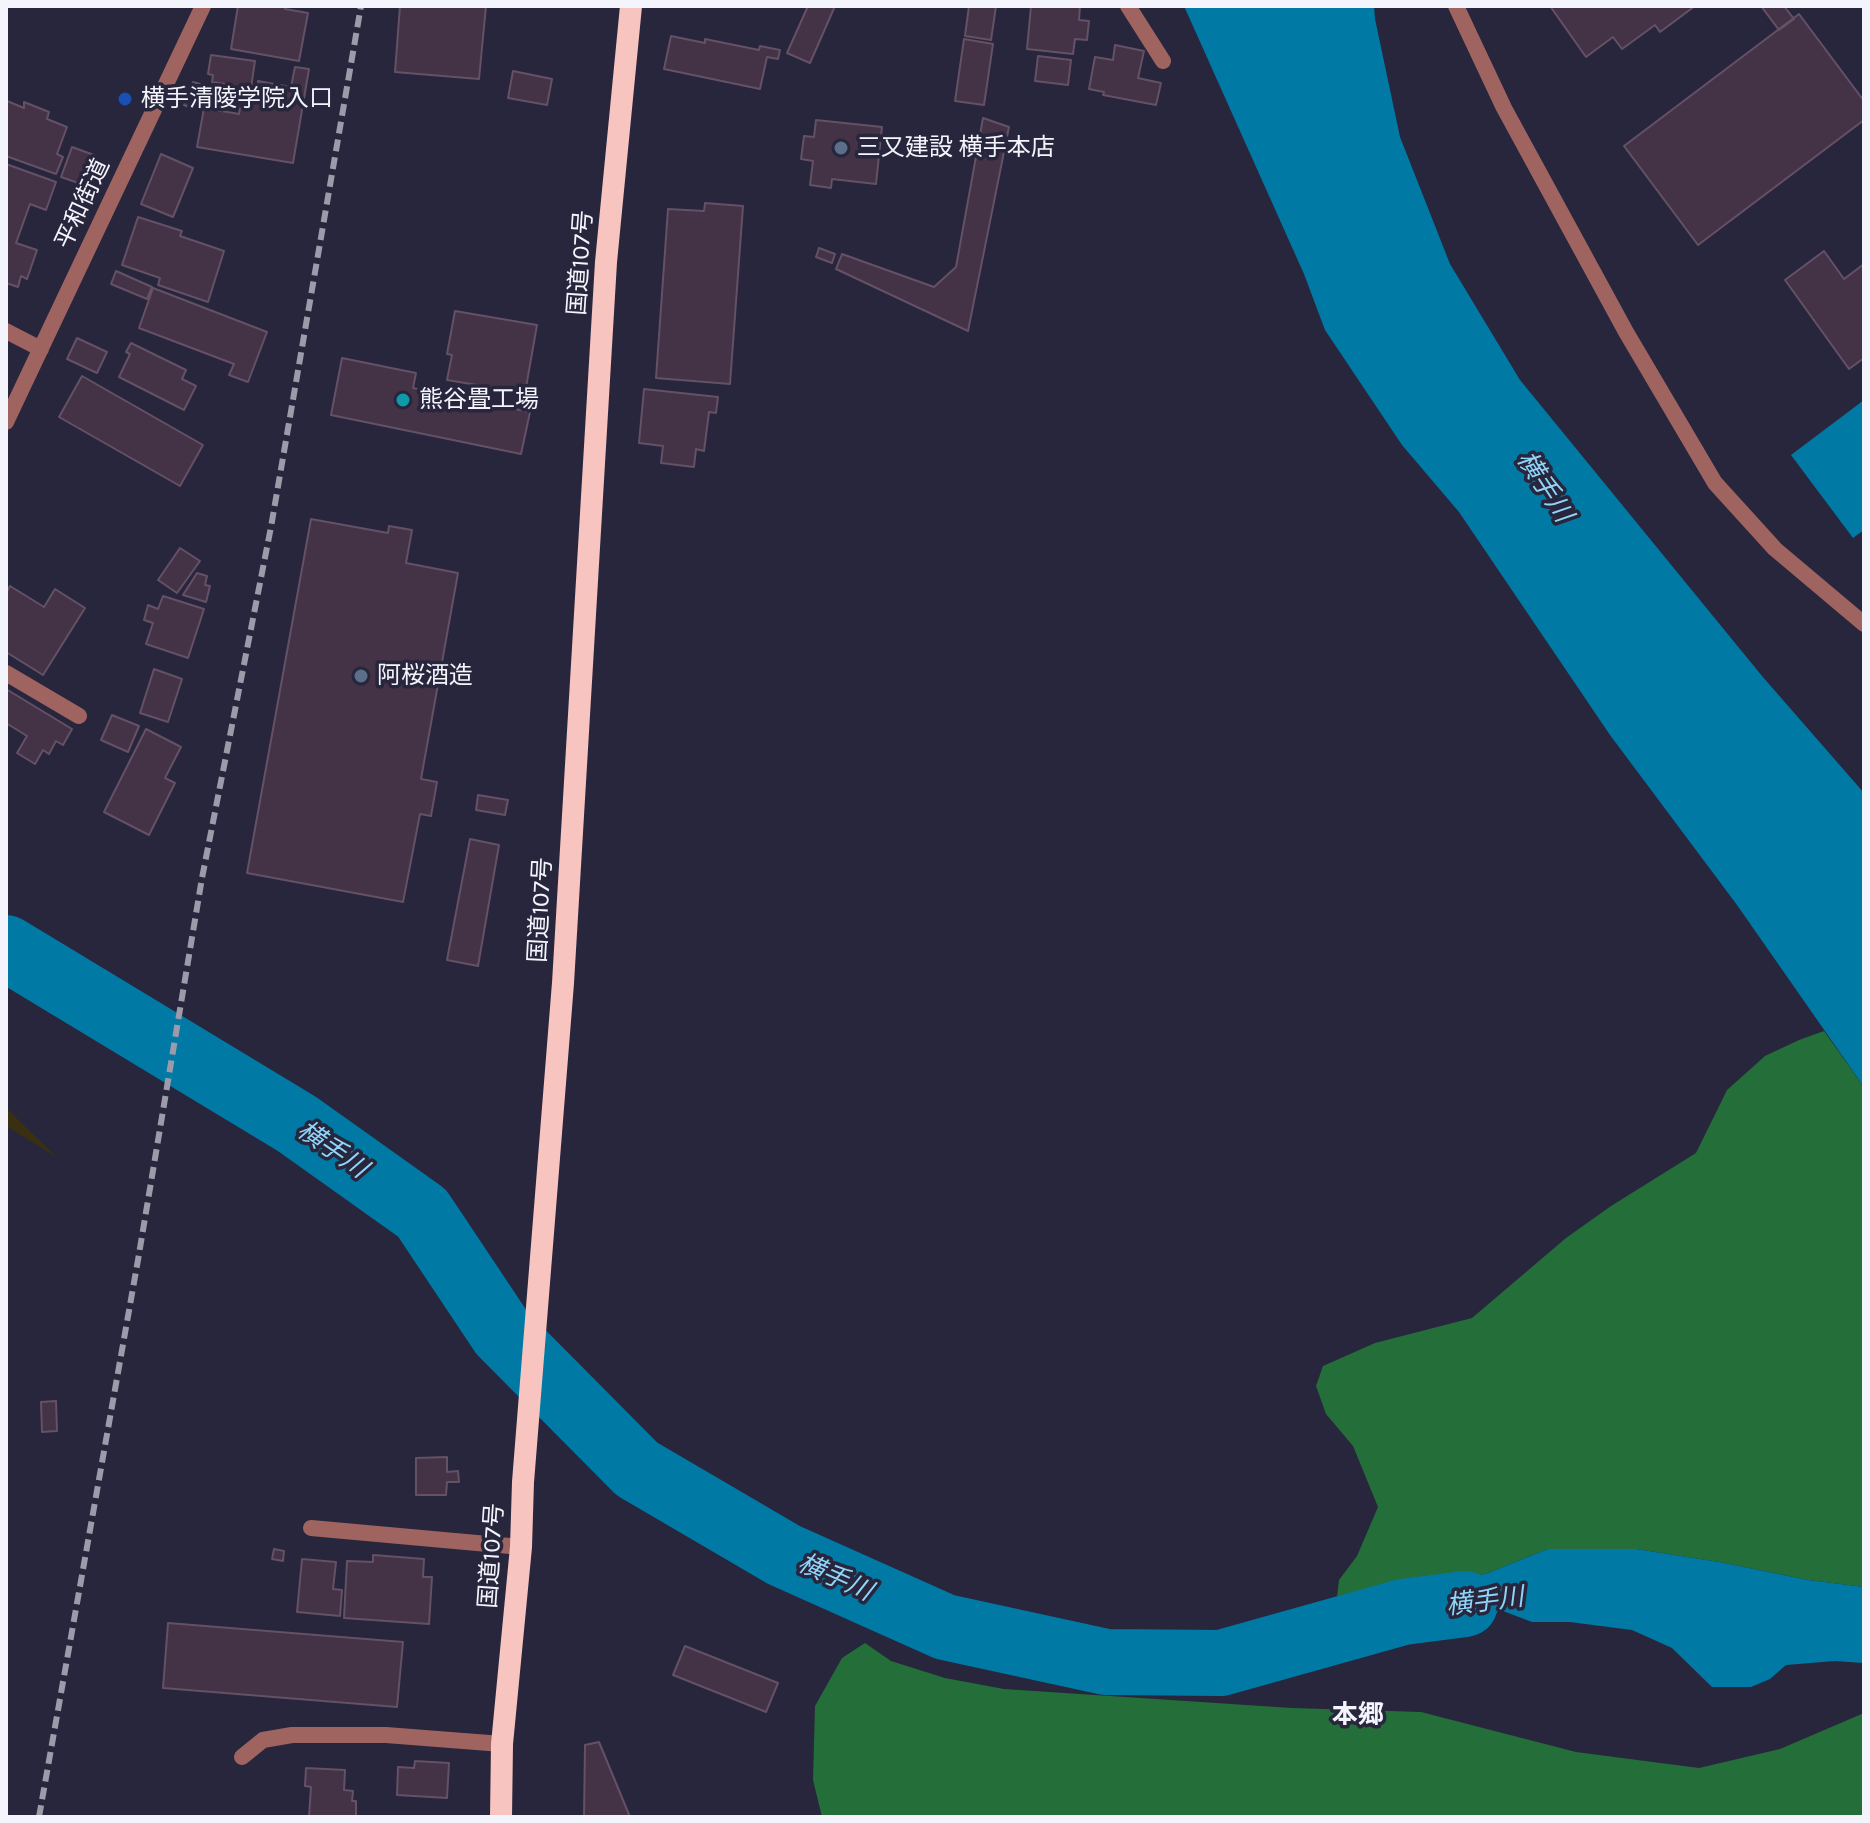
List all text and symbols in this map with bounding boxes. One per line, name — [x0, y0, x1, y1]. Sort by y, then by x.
place label: 横手清陵学院入口 — [141, 85, 333, 113]
marker: 横手清陵学院入口 — [116, 90, 134, 108]
place label: 三又建設 横手本店 — [857, 134, 1055, 162]
marker: 三又建設 横手本店 — [832, 139, 850, 157]
street label: 平和街道 — [50, 154, 116, 254]
street label: 国道107号 — [563, 209, 599, 317]
place label: 熊谷畳工場 — [419, 386, 539, 414]
marker: 熊谷畳工場 — [394, 391, 412, 409]
water label: 横手川 — [1510, 446, 1578, 528]
place label: 阿桜酒造 — [377, 662, 473, 690]
marker: 阿桜酒造 — [352, 667, 370, 685]
street label: 国道107号 — [524, 857, 558, 963]
water label: 横手川 — [291, 1115, 373, 1185]
street label: 国道107号 — [474, 1502, 510, 1610]
water label: 横手川 — [793, 1548, 877, 1608]
water label: 横手川 — [1444, 1582, 1526, 1622]
district label: 本郷 — [1332, 1700, 1384, 1732]

